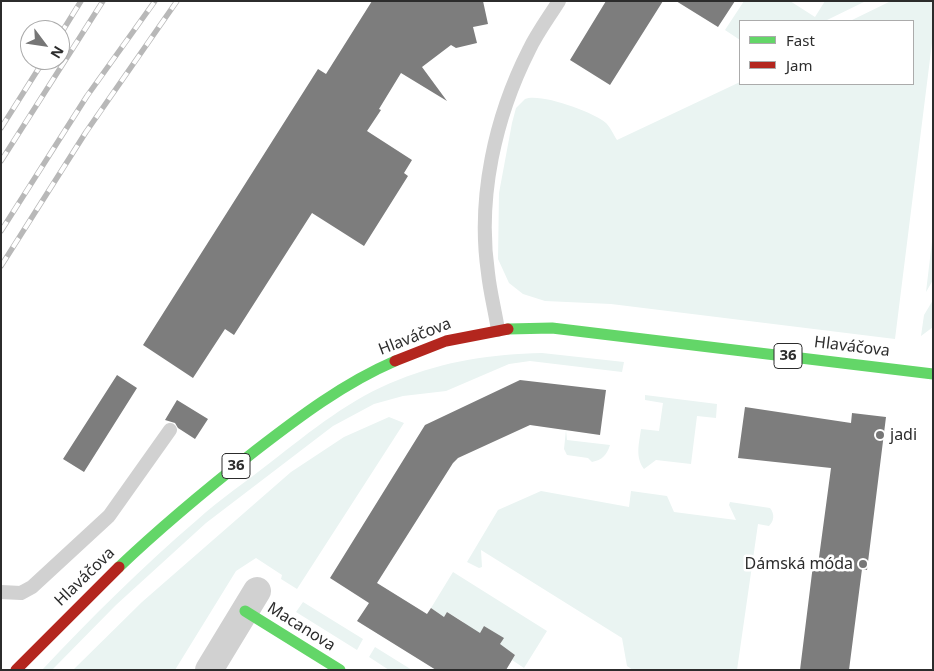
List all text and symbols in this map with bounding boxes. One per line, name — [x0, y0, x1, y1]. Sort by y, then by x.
north arrow — [20, 20, 70, 70]
legend — [739, 20, 914, 85]
text: Fast — [786, 30, 815, 50]
text: N — [46, 43, 69, 62]
text: Jam — [786, 55, 813, 75]
street label: Hlaváčova — [376, 314, 454, 360]
street label: Hlaváčova — [813, 333, 891, 361]
road number: 36 — [774, 344, 802, 368]
place label: jadi — [890, 425, 917, 445]
marker: jadi — [874, 429, 886, 441]
road number: 36 — [222, 454, 250, 478]
street label: Hlaváčova — [51, 544, 119, 610]
place label: Dámská móda — [745, 554, 853, 574]
marker: Dámská móda — [857, 558, 869, 570]
street label: Macanova — [263, 599, 339, 655]

